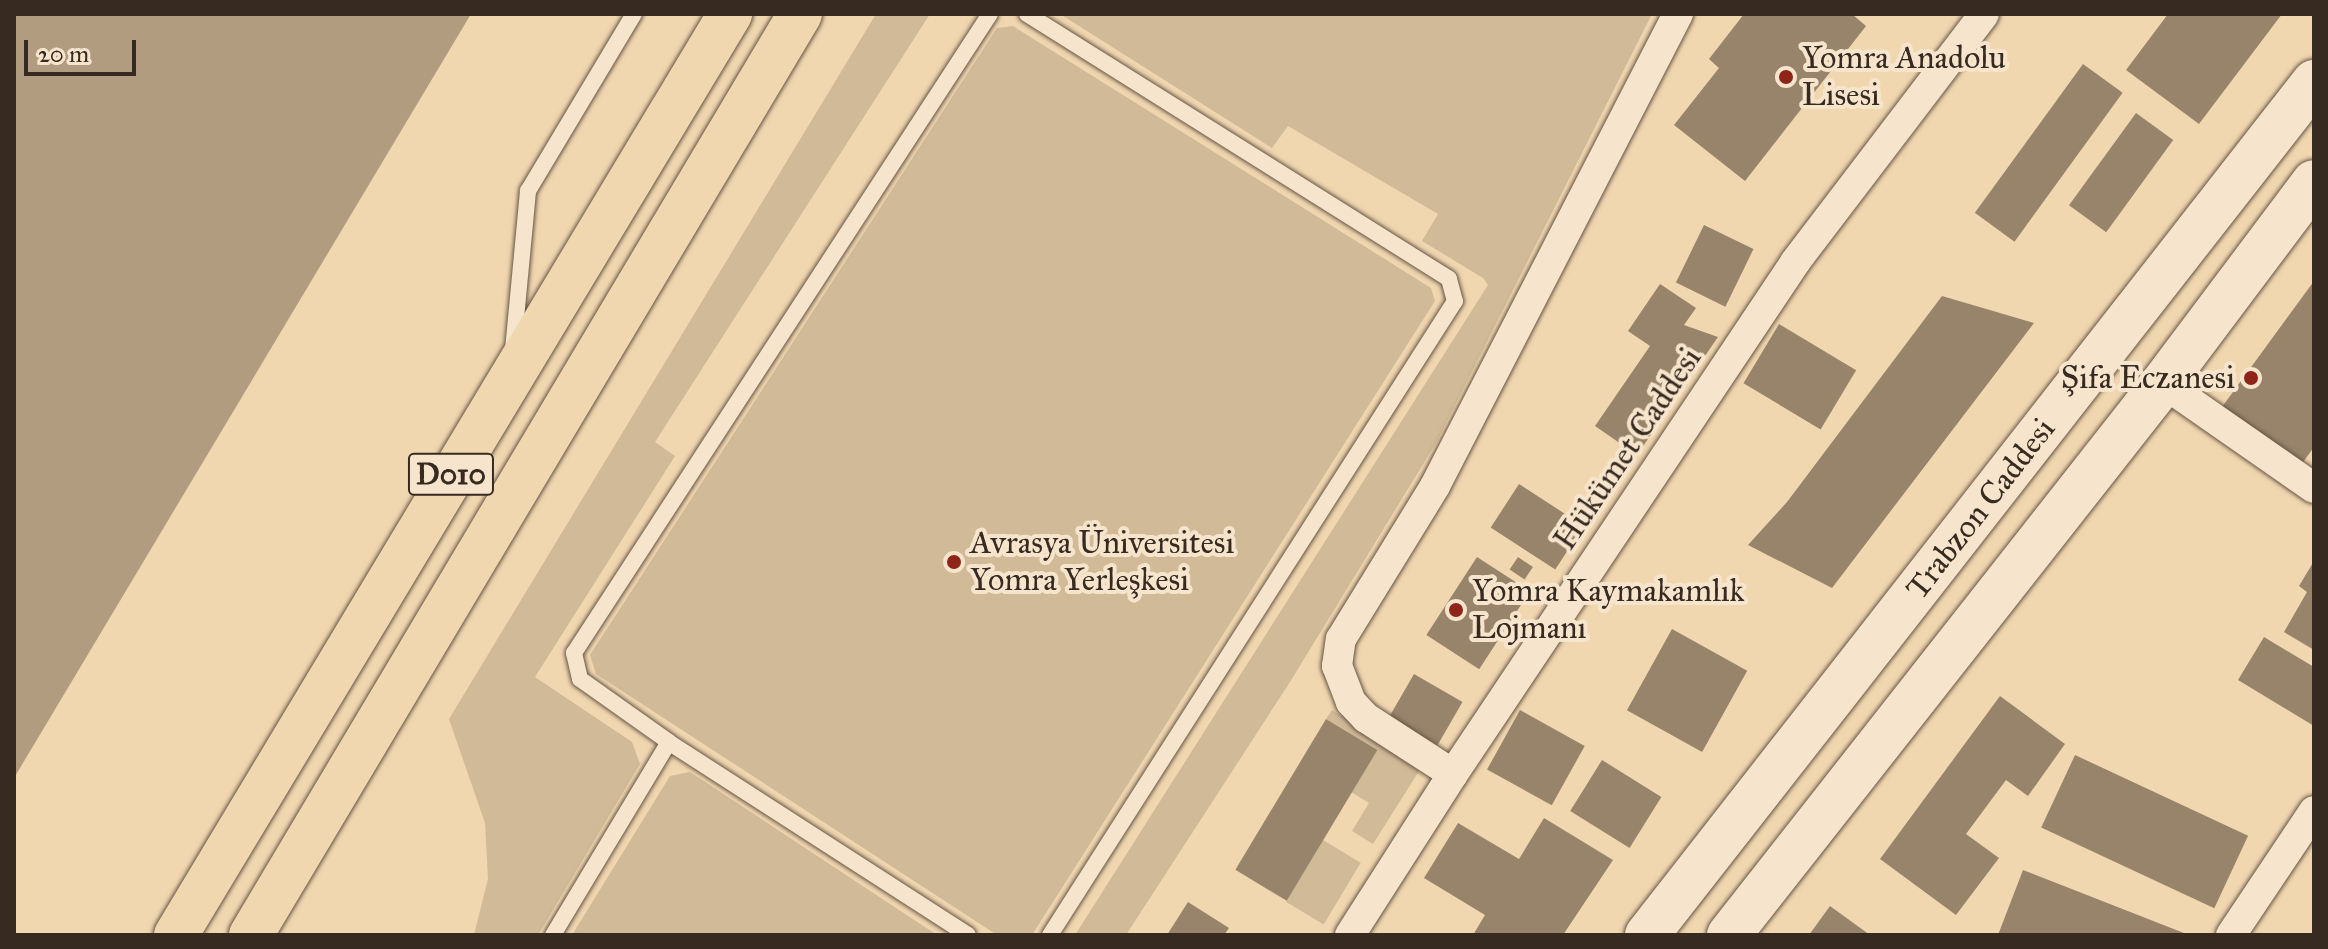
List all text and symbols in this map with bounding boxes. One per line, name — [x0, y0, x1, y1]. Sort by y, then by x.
scale bar — [28, 24, 140, 74]
text: 20 m — [38, 39, 89, 69]
place label: Yomra Anadolu Lisesi — [1802, 40, 2006, 115]
marker: Yomra Anadolu Lisesi — [1777, 68, 1795, 86]
street label: Hükümet Caddesi — [1546, 340, 1710, 558]
place label: Şifa Eczanesi — [2061, 359, 2235, 397]
marker: Şifa Eczanesi — [2242, 369, 2260, 387]
street label: Trabzon Caddesi — [1899, 411, 2063, 607]
road number: D010 — [407, 448, 495, 500]
place label: Avrasya Üniversitesi Yomra Yerleşkesi — [970, 525, 1234, 600]
marker: Avrasya Üniversitesi Yomra Yerleşkesi — [945, 553, 963, 571]
place label: Yomra Kaymakamlık Lojmanı — [1472, 573, 1744, 648]
marker: Yomra Kaymakamlık Lojmanı — [1447, 601, 1465, 619]

